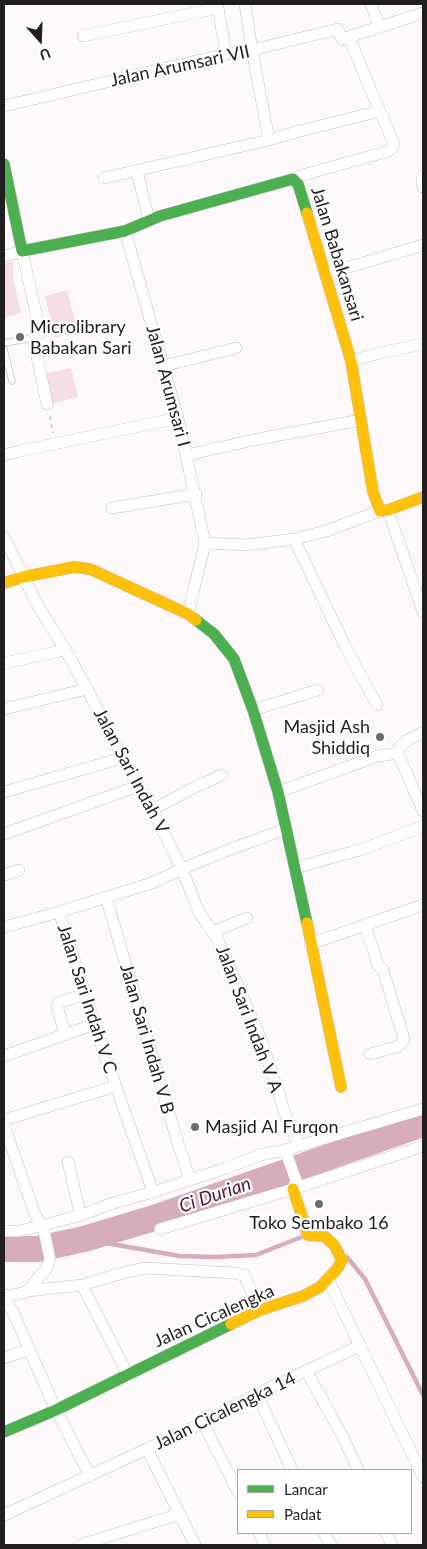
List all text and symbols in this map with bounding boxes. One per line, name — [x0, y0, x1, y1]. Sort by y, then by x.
north arrow — [15, 15, 65, 65]
street label: Jalan Arumsari VII — [108, 41, 252, 91]
text: U — [38, 45, 53, 64]
street label: Jalan Babakansari — [306, 184, 368, 324]
place label: Microlibrary Babakan Sari — [30, 316, 132, 358]
street label: Jalan Arumsari I — [141, 323, 195, 449]
marker: Microlibrary Babakan Sari — [14, 331, 26, 343]
street label: Jalan Sari Indah V — [89, 705, 173, 837]
place label: Masjid Ash Shiddiq — [283, 716, 370, 759]
marker: Masjid Ash Shiddiq — [374, 731, 386, 743]
street label: Jalan Sari Indah V C — [53, 922, 121, 1076]
street label: Jalan Sari Indah V A — [211, 942, 287, 1096]
street label: Jalan Sari Indah V B — [115, 961, 179, 1117]
place label: Masjid Al Furqon — [205, 1116, 339, 1138]
marker: Masjid Al Furqon — [189, 1121, 201, 1133]
water label: Ci Durian — [176, 1172, 254, 1218]
marker: Toko Sembako 16 — [313, 1198, 325, 1210]
place label: Toko Sembako 16 — [249, 1212, 389, 1234]
street label: Jalan Cicalengka — [151, 1280, 277, 1352]
street label: Jalan Cicalengka 14 — [151, 1367, 299, 1455]
legend — [237, 1469, 412, 1534]
text: Lancar — [284, 1480, 328, 1498]
text: Padat — [284, 1505, 321, 1523]

